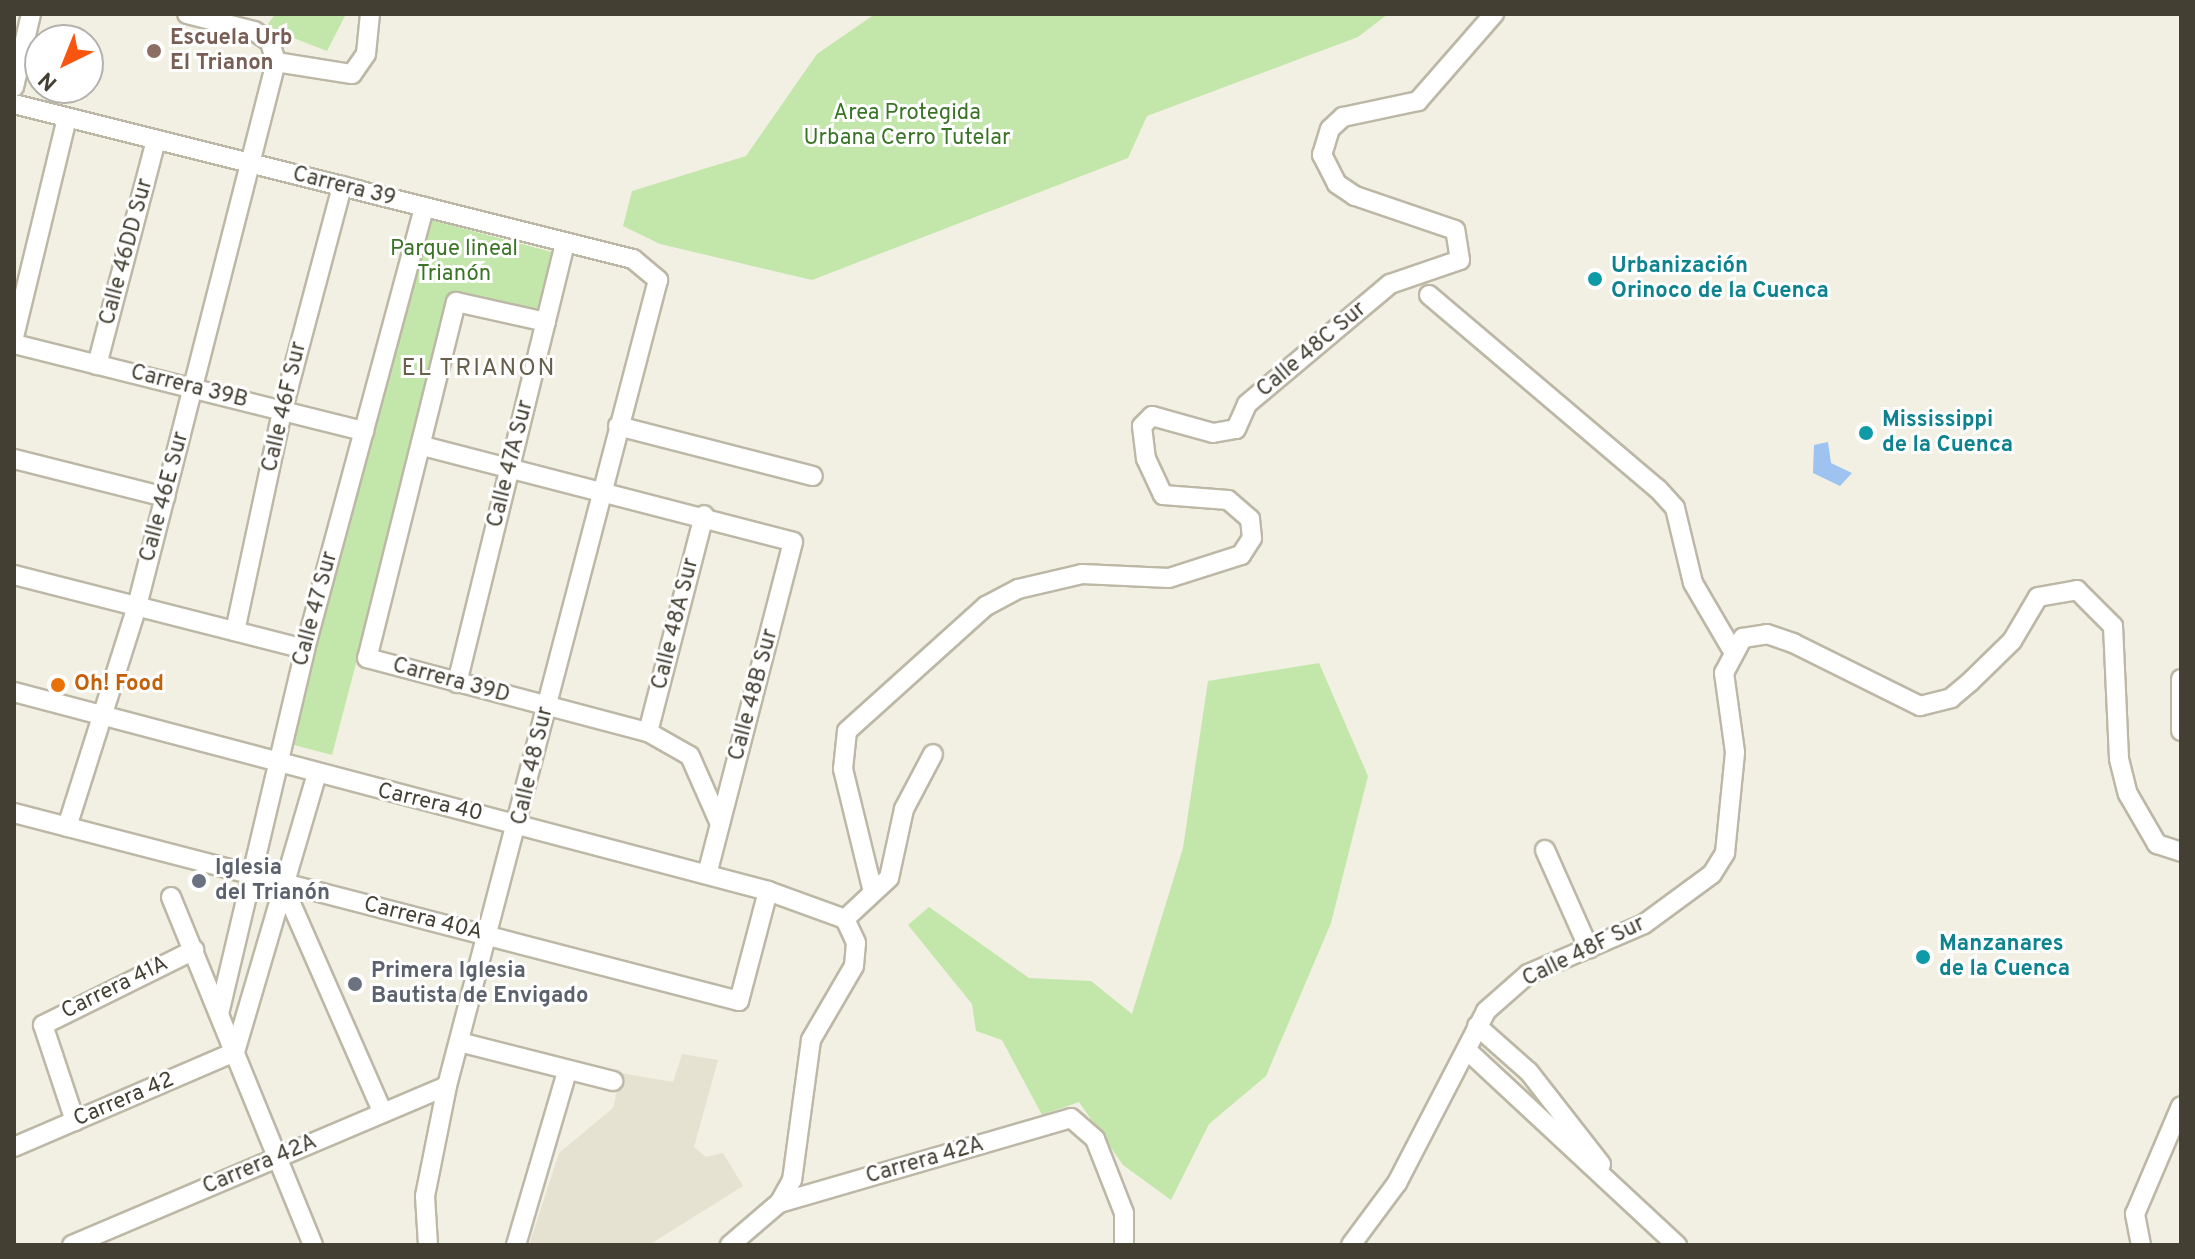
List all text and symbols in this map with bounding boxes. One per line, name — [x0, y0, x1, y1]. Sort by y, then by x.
north arrow — [24, 24, 104, 104]
place label: Escuela Urb El Trianon — [170, 25, 292, 76]
marker: Escuela Urb El Trianon — [145, 42, 163, 60]
text: N — [34, 65, 64, 96]
park label: Area Protegida Urbana Cerro Tutelar — [803, 100, 1011, 152]
street label: Carrera 39 — [290, 161, 398, 213]
street label: Calle 46DD Sur — [95, 176, 159, 328]
park label: Parque lineal Trianón — [390, 236, 518, 288]
place label: Urbanización Orinoco de la Cuenca — [1611, 253, 1829, 304]
marker: Urbanización Orinoco de la Cuenca — [1586, 270, 1604, 288]
street label: Calle 48C Sur — [1252, 297, 1372, 403]
street label: Calle 46F Sur — [257, 339, 313, 475]
district label: EL TRIANON — [401, 356, 557, 384]
street label: Carrera 39B — [128, 360, 250, 414]
street label: Calle 47A Sur — [482, 397, 540, 531]
place label: Mississippi de la Cuenca — [1882, 407, 2013, 458]
marker: Mississippi de la Cuenca — [1857, 424, 1875, 442]
street label: Calle 46E Sur — [135, 429, 195, 565]
street label: Calle 47 Sur — [288, 548, 344, 670]
street label: Calle 48A Sur — [647, 555, 705, 693]
street label: Calle 48B Sur — [724, 626, 784, 764]
street label: Carrera 39D — [389, 653, 513, 709]
place label: Oh! Food — [74, 672, 164, 698]
marker: Oh! Food — [49, 676, 67, 694]
street label: Calle 48 Sur — [507, 704, 559, 828]
street label: Carrera 40 — [375, 778, 485, 828]
place label: Iglesia del Trianón — [215, 855, 330, 906]
marker: Iglesia del Trianón — [190, 872, 208, 890]
street label: Carrera 40A — [361, 891, 485, 947]
street label: Calle 48F Sur — [1518, 911, 1650, 993]
place label: Manzanares de la Cuenca — [1939, 931, 2070, 982]
marker: Manzanares de la Cuenca — [1914, 948, 1932, 966]
street label: Carrera 41A — [57, 951, 173, 1025]
place label: Primera Iglesia Bautista de Envigado — [371, 958, 588, 1010]
marker: Primera Iglesia Bautista de Envigado — [346, 975, 364, 993]
street label: Carrera 42 — [70, 1067, 178, 1133]
street label: Carrera 42A — [199, 1129, 321, 1201]
street label: Carrera 42A — [863, 1132, 987, 1190]

